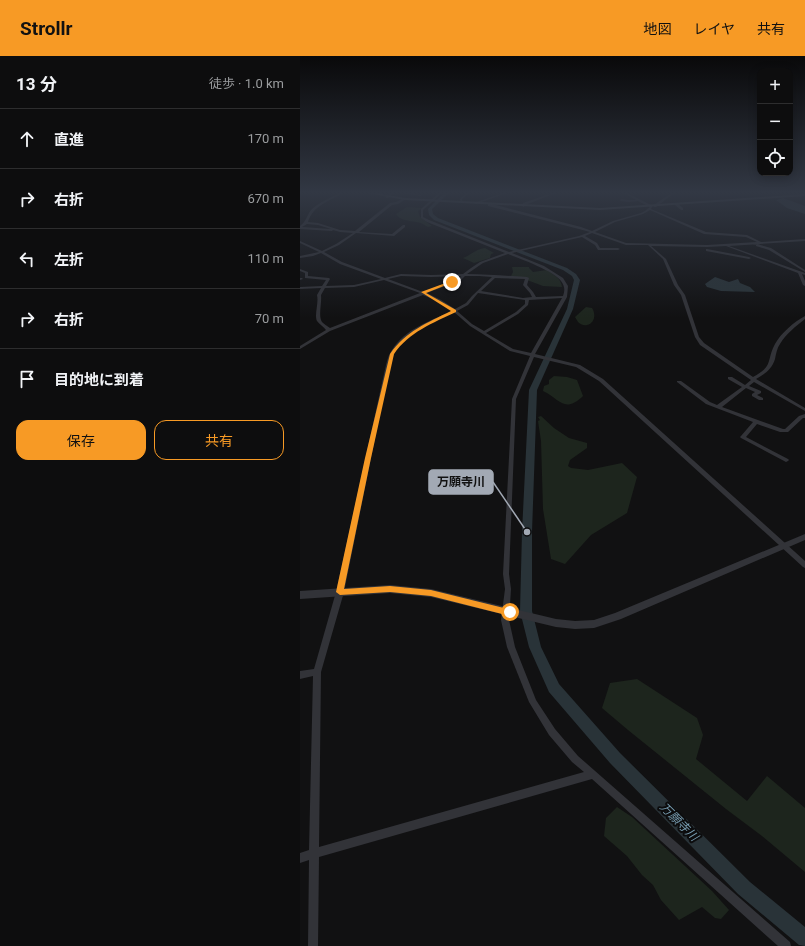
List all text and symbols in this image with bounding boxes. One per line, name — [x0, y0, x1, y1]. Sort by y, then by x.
text: Strollr — [20, 17, 73, 40]
text: 地図 — [643, 21, 671, 37]
text: レイヤ — [693, 21, 735, 37]
text: 共有 — [757, 21, 785, 37]
map controls — [757, 68, 793, 176]
button: + — [757, 68, 793, 104]
text: 13 分 — [16, 74, 57, 94]
text: 徒歩 · 1.0 km — [209, 76, 284, 91]
button: − — [757, 104, 793, 140]
icon: ahead — [16, 128, 38, 150]
text: 直進 — [54, 131, 84, 149]
text: 170 m — [247, 131, 284, 146]
button: locate — [757, 140, 793, 176]
icon: right — [16, 188, 38, 210]
text: 右折 — [54, 191, 84, 209]
text: 670 m — [247, 191, 284, 206]
icon: left — [16, 248, 38, 270]
text: 左折 — [54, 251, 84, 269]
text: 110 m — [247, 251, 284, 266]
route end — [443, 273, 461, 291]
icon: right — [16, 308, 38, 330]
text: 右折 — [54, 311, 84, 329]
text: 70 m — [255, 311, 284, 326]
icon: arrive — [16, 368, 38, 390]
text: 目的地に到着 — [54, 371, 144, 389]
button: 保存 — [16, 420, 146, 460]
button: 共有 — [154, 420, 284, 460]
callout: 万願寺川 — [429, 470, 493, 494]
text: 万願寺川 — [437, 475, 485, 489]
route start — [501, 603, 519, 621]
water label: 万願寺川 — [657, 800, 702, 845]

